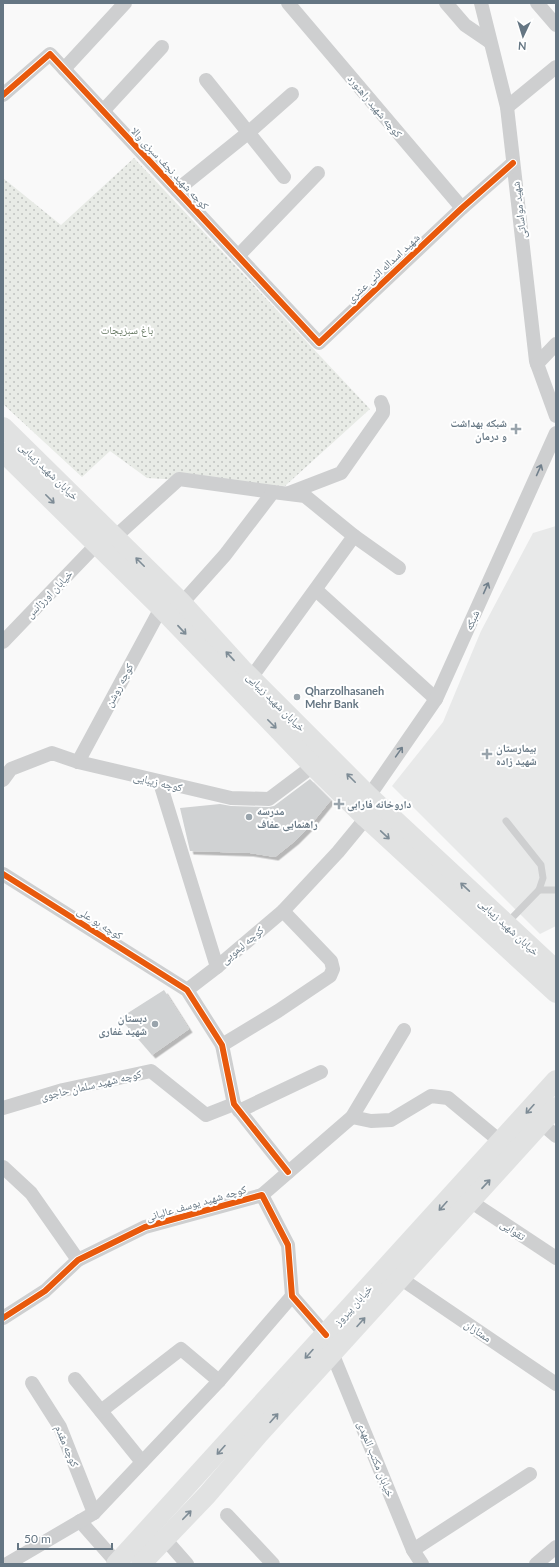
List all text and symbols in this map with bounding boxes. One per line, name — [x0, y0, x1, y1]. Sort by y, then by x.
north arrow — [503, 16, 543, 56]
text: N — [518, 40, 527, 53]
street label: کوچه شهید راهنورد — [345, 72, 406, 140]
street label: کوچه شهید نجف سبزی والا — [128, 124, 212, 213]
street label: شهید مواساتی — [509, 181, 529, 239]
street label: شهید اسداله اثنی عشری — [343, 230, 423, 306]
park label: باغ سبزیجات — [101, 323, 153, 337]
place label: شبکه بهداشت و درمان — [451, 416, 507, 444]
marker: شبکه بهداشت و درمان — [510, 423, 522, 435]
street label: خیابان شهید زیبایی — [16, 439, 82, 503]
one-way arrow — [536, 464, 543, 476]
one-way arrow — [45, 494, 55, 504]
one-way arrow — [135, 557, 144, 567]
street label: خیابان اورژانس — [22, 567, 76, 621]
one-way arrow — [483, 583, 490, 595]
street label: شبکه — [461, 608, 482, 632]
one-way arrow — [177, 625, 186, 635]
one-way arrow — [226, 651, 235, 661]
street label: کوچه روشن — [102, 660, 137, 709]
street label: خیابان شهید زیبایی — [244, 670, 308, 734]
place label: Qharzolhasaneh Mehr Bank — [305, 684, 384, 710]
marker: Qharzolhasaneh Mehr Bank — [292, 692, 302, 702]
one-way arrow — [267, 719, 277, 729]
place label: بیمارستان شهید زاده — [496, 741, 537, 768]
one-way arrow — [395, 747, 403, 758]
marker: بیمارستان شهید زاده — [481, 748, 493, 760]
street label: کوچه زیبایی — [132, 770, 184, 795]
one-way arrow — [346, 773, 356, 783]
place label: داروخانه فارابی — [347, 797, 412, 812]
marker: داروخانه فارابی — [334, 799, 344, 809]
place label: مدرسه راهنمایی عفاف — [257, 804, 318, 832]
marker: مدرسه راهنمایی عفاف — [244, 812, 254, 822]
one-way arrow — [380, 830, 390, 839]
one-way arrow — [460, 882, 471, 891]
street label: خیابان شهید زیبایی — [476, 895, 542, 959]
street label: کوچه بو علی — [75, 903, 126, 943]
street label: کوچه لیمویی — [218, 923, 267, 967]
place label: دبستان شهید غفاری — [98, 1011, 147, 1039]
marker: دبستان شهید غفاری — [150, 1019, 160, 1029]
street label: کوچه شهید سلمان حاجوی — [39, 1066, 143, 1103]
one-way arrow — [525, 1104, 535, 1114]
one-way arrow — [481, 1179, 491, 1189]
street label: کوچه شهید یوسف عالیانی — [144, 1182, 248, 1224]
one-way arrow — [438, 1201, 448, 1211]
street label: تقوایی — [498, 1217, 529, 1244]
street label: خیابان پیروز — [330, 1282, 375, 1329]
one-way arrow — [356, 1317, 365, 1327]
street label: ممتازان — [462, 1317, 494, 1345]
one-way arrow — [304, 1349, 313, 1359]
one-way arrow — [269, 1413, 278, 1423]
street label: خیابان مکتب المهدی — [354, 1419, 398, 1499]
street label: کوچه مقدم — [52, 1423, 82, 1470]
one-way arrow — [216, 1445, 226, 1455]
one-way arrow — [183, 1510, 192, 1520]
scale bar — [18, 1525, 112, 1551]
text: 50 m — [24, 1531, 51, 1546]

